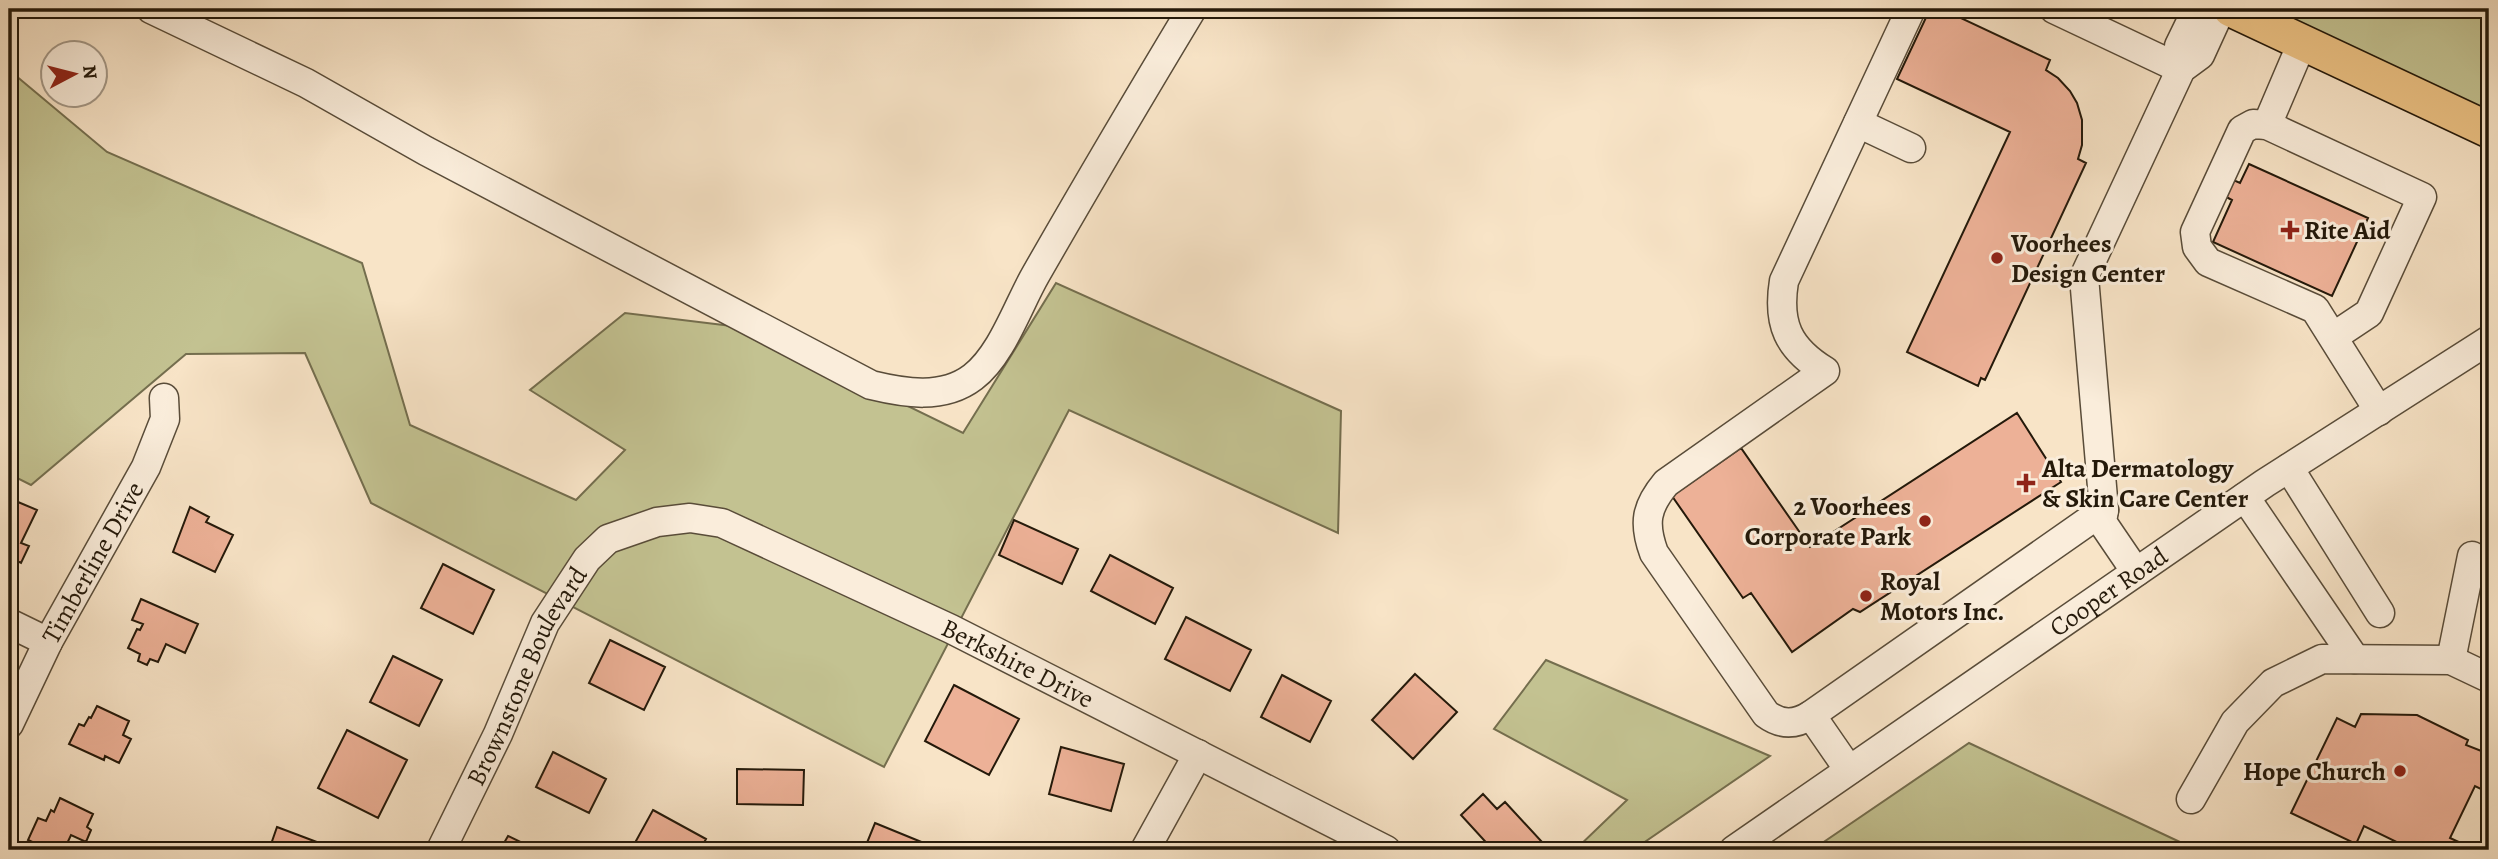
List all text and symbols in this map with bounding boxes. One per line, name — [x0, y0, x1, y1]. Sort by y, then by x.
north arrow — [38, 38, 108, 108]
text: N — [76, 64, 104, 81]
place label: Rite Aid — [2304, 213, 2392, 248]
marker: Rite Aid — [2282, 222, 2298, 238]
place label: Voorhees Design Center — [2010, 226, 2165, 291]
marker: Voorhees Design Center — [1989, 250, 2005, 266]
place label: Alta Dermatology & Skin Care Center — [2041, 451, 2249, 516]
marker: Alta Dermatology & Skin Care Center — [2016, 473, 2036, 493]
street label: Timberline Drive — [33, 475, 152, 650]
place label: 2 Voorhees Corporate Park — [1745, 489, 1912, 554]
marker: 2 Voorhees Corporate Park — [1917, 513, 1933, 529]
street label: Cooper Road — [2042, 538, 2174, 644]
street label: Brownstone Boulevard — [458, 560, 595, 791]
place label: Royal Motors Inc. — [1880, 564, 2005, 629]
marker: Royal Motors Inc. — [1858, 588, 1874, 604]
street label: Berkshire Drive — [936, 610, 1100, 716]
place label: Hope Church — [2243, 754, 2386, 789]
marker: Hope Church — [2392, 763, 2408, 779]

